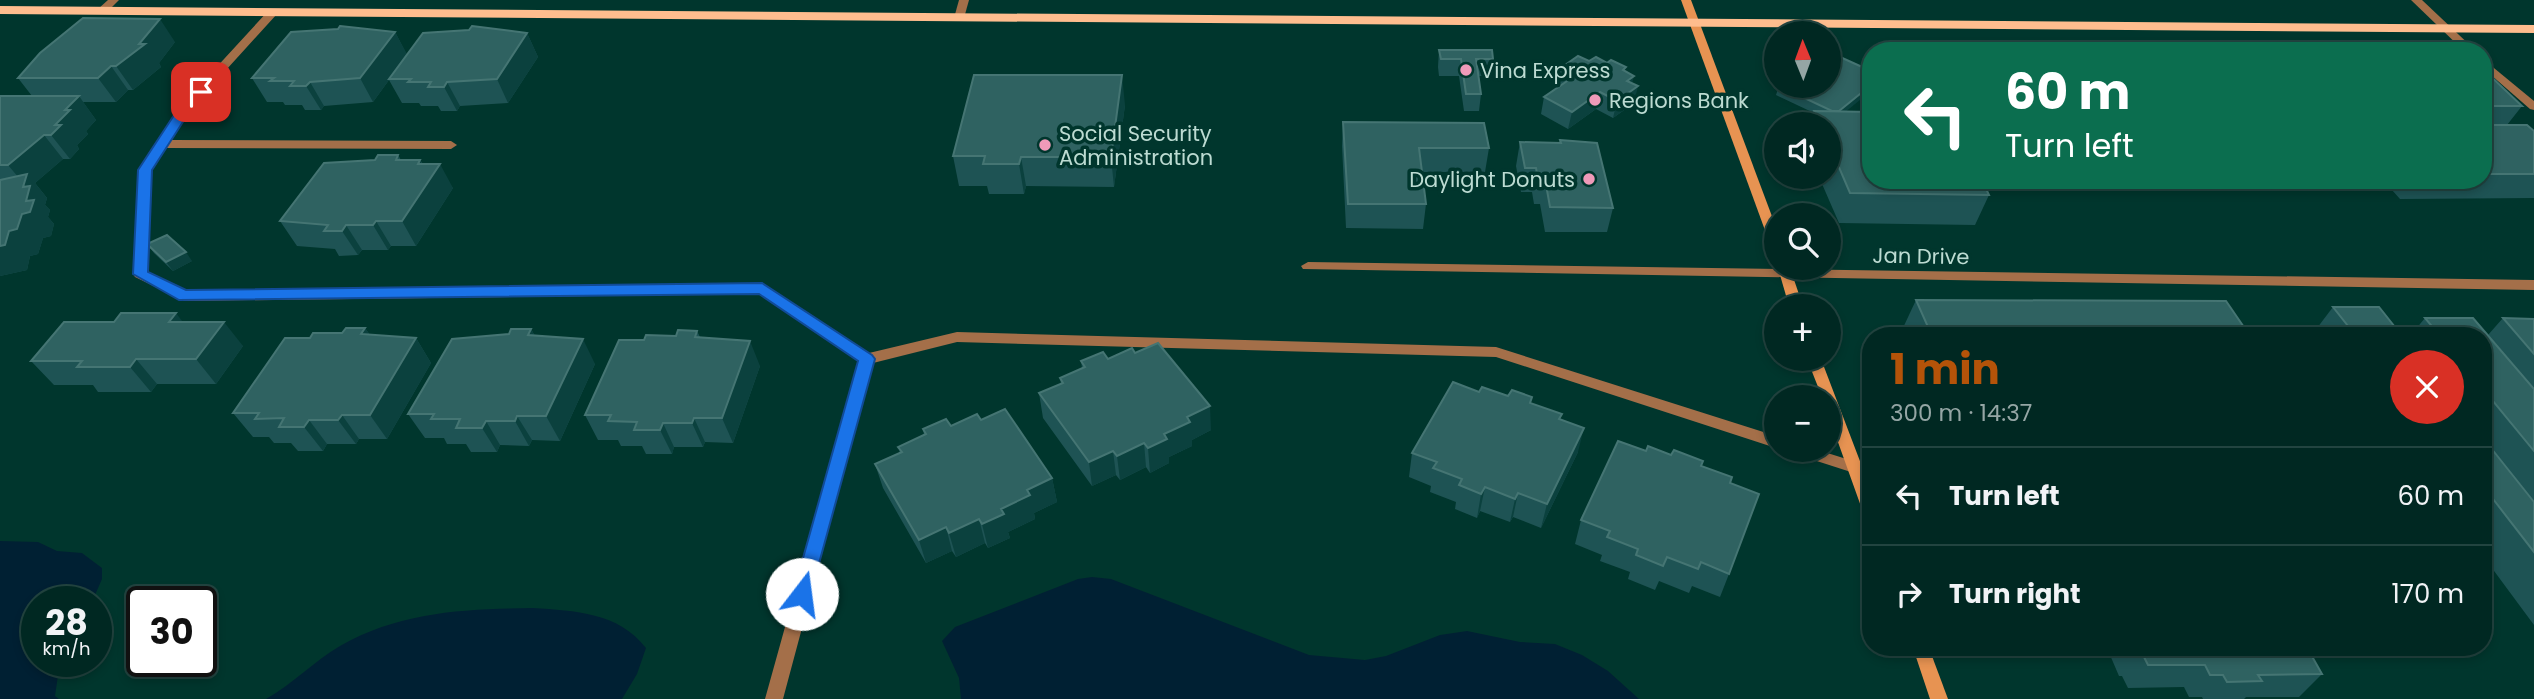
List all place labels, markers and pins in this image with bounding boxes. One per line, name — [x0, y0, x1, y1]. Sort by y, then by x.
place label: Vina Express — [1480, 56, 1610, 85]
pin — [171, 62, 231, 122]
marker: Vina Express — [1458, 62, 1474, 78]
place label: Regions Bank — [1609, 86, 1749, 115]
marker: Regions Bank — [1587, 92, 1603, 108]
place label: Social Security Administration — [1059, 119, 1213, 172]
marker: Social Security Administration — [1037, 137, 1053, 153]
place label: Daylight Donuts — [1409, 165, 1575, 194]
marker: Daylight Donuts — [1581, 171, 1597, 187]

